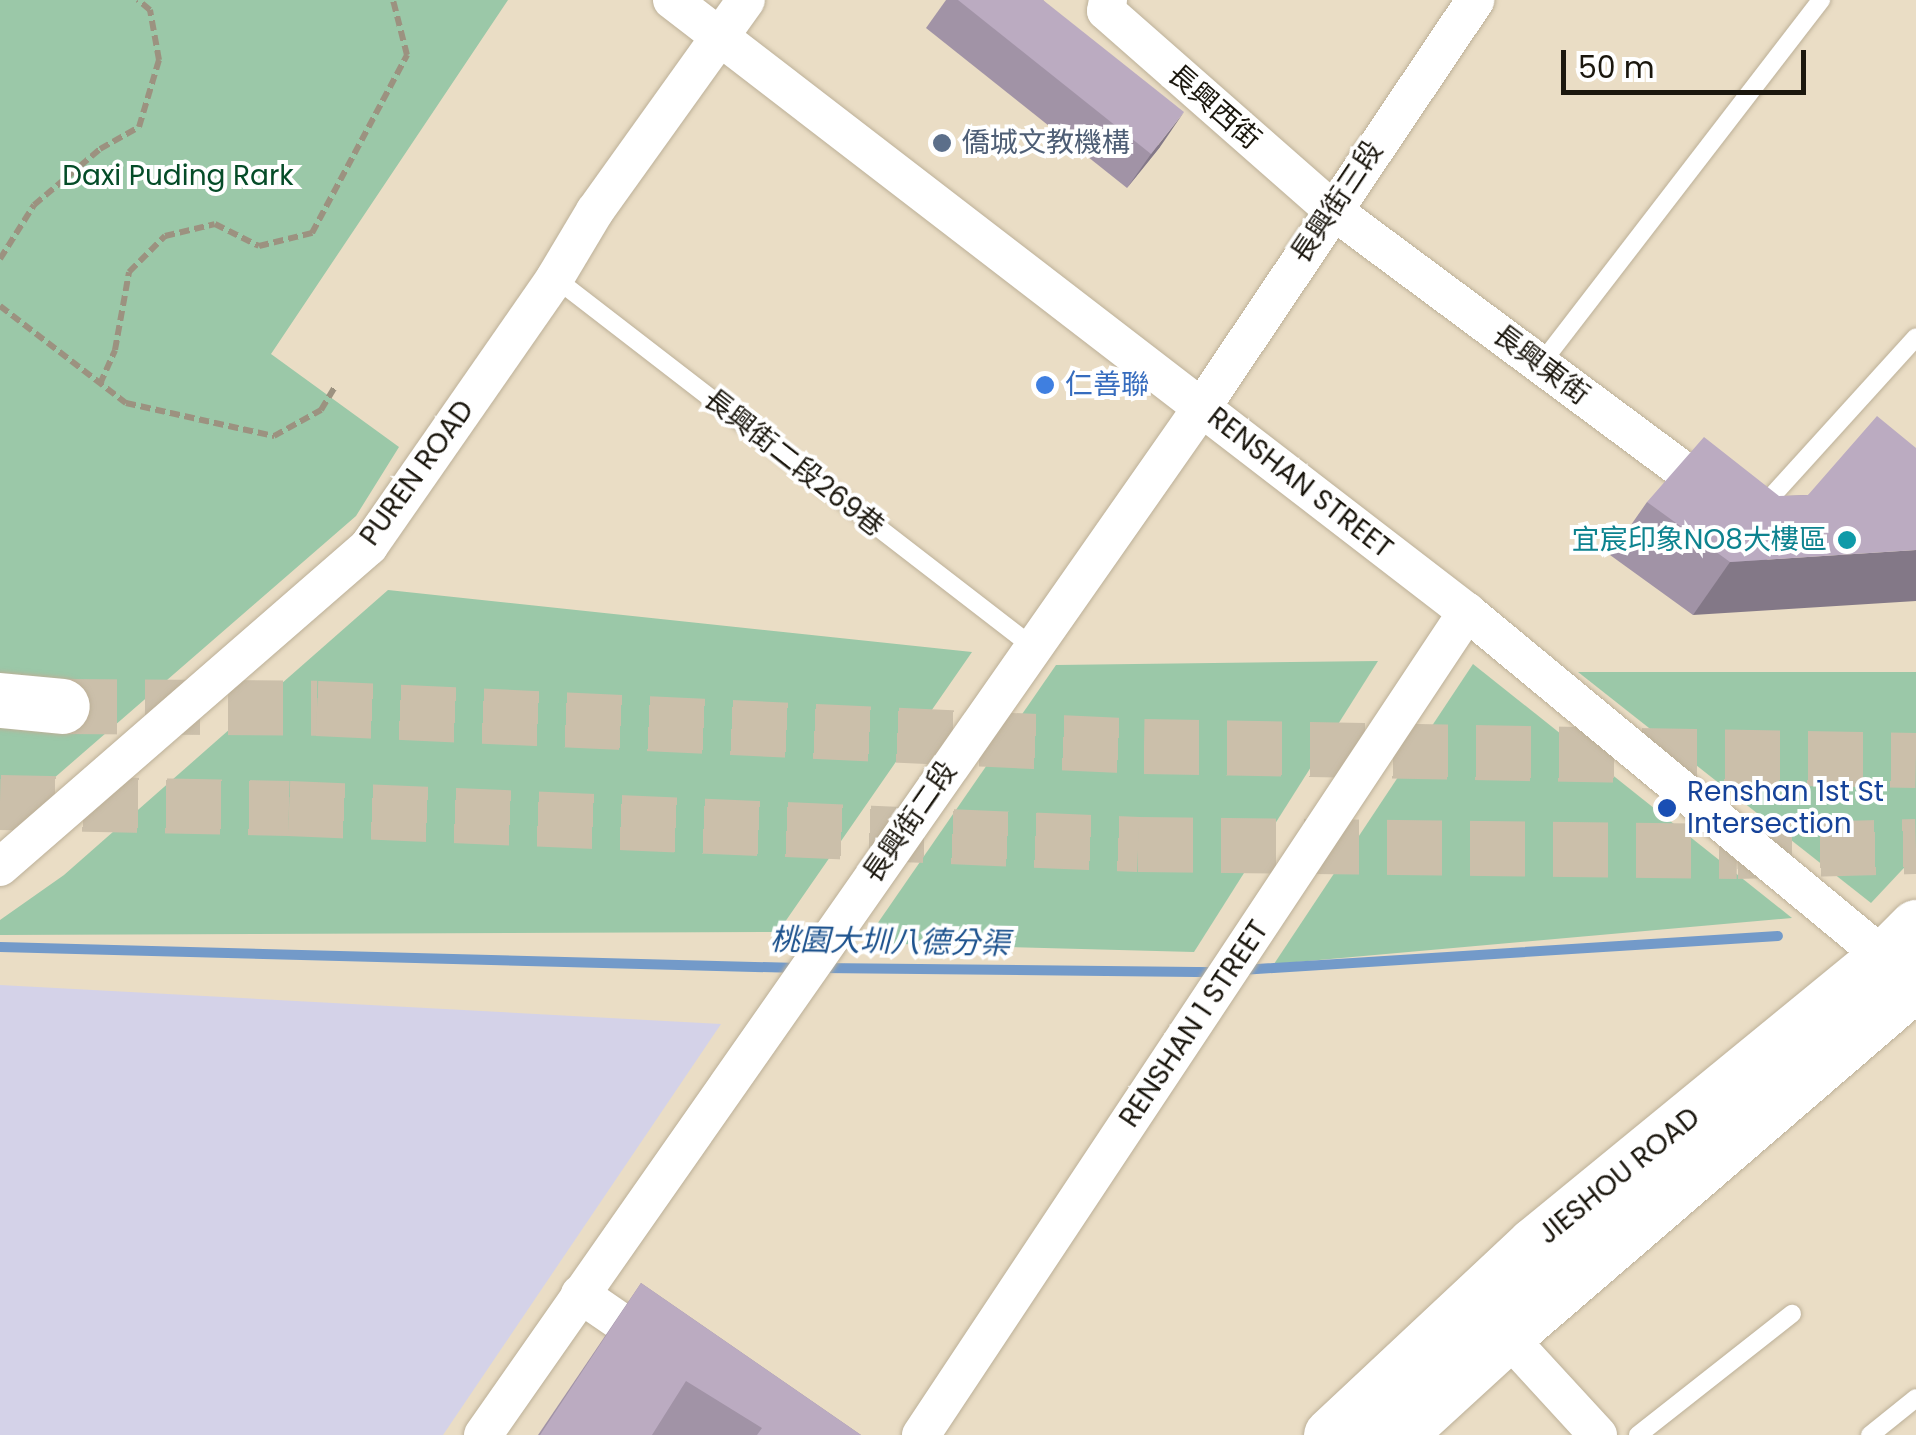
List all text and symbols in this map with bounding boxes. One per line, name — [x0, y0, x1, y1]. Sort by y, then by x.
scale bar — [1566, 30, 1811, 92]
text: 50 m — [1578, 46, 1655, 89]
street label: 長興西街 — [1161, 58, 1267, 156]
place label: 僑城文教機構 — [962, 126, 1130, 160]
marker: 僑城文教機構 — [931, 132, 953, 154]
street label: 長興街三段 — [1284, 135, 1390, 269]
park label: Daxi Puding Rark — [62, 159, 294, 193]
street label: 長興東街 — [1486, 318, 1596, 412]
place label: 仁善聯 — [1065, 368, 1149, 402]
marker: 仁善聯 — [1034, 374, 1056, 396]
street label: 長興街二段269巷 — [697, 382, 891, 544]
street label: PUREN ROAD — [353, 394, 481, 552]
street label: RENSHAN STREET — [1201, 400, 1399, 566]
place label: 宜宸印象NO8大樓區 — [1572, 523, 1827, 557]
marker: 宜宸印象NO8大樓區 — [1836, 529, 1858, 551]
street label: 長興街二段 — [856, 755, 964, 889]
place label: Renshan 1st St Intersection — [1687, 775, 1884, 841]
marker: Renshan 1st St Intersection — [1656, 797, 1678, 819]
street label: RENSHAN 1 STREET — [1112, 914, 1276, 1134]
water label: 桃園大圳八德分渠 — [770, 922, 1010, 962]
street label: JIESHOU ROAD — [1531, 1101, 1707, 1251]

